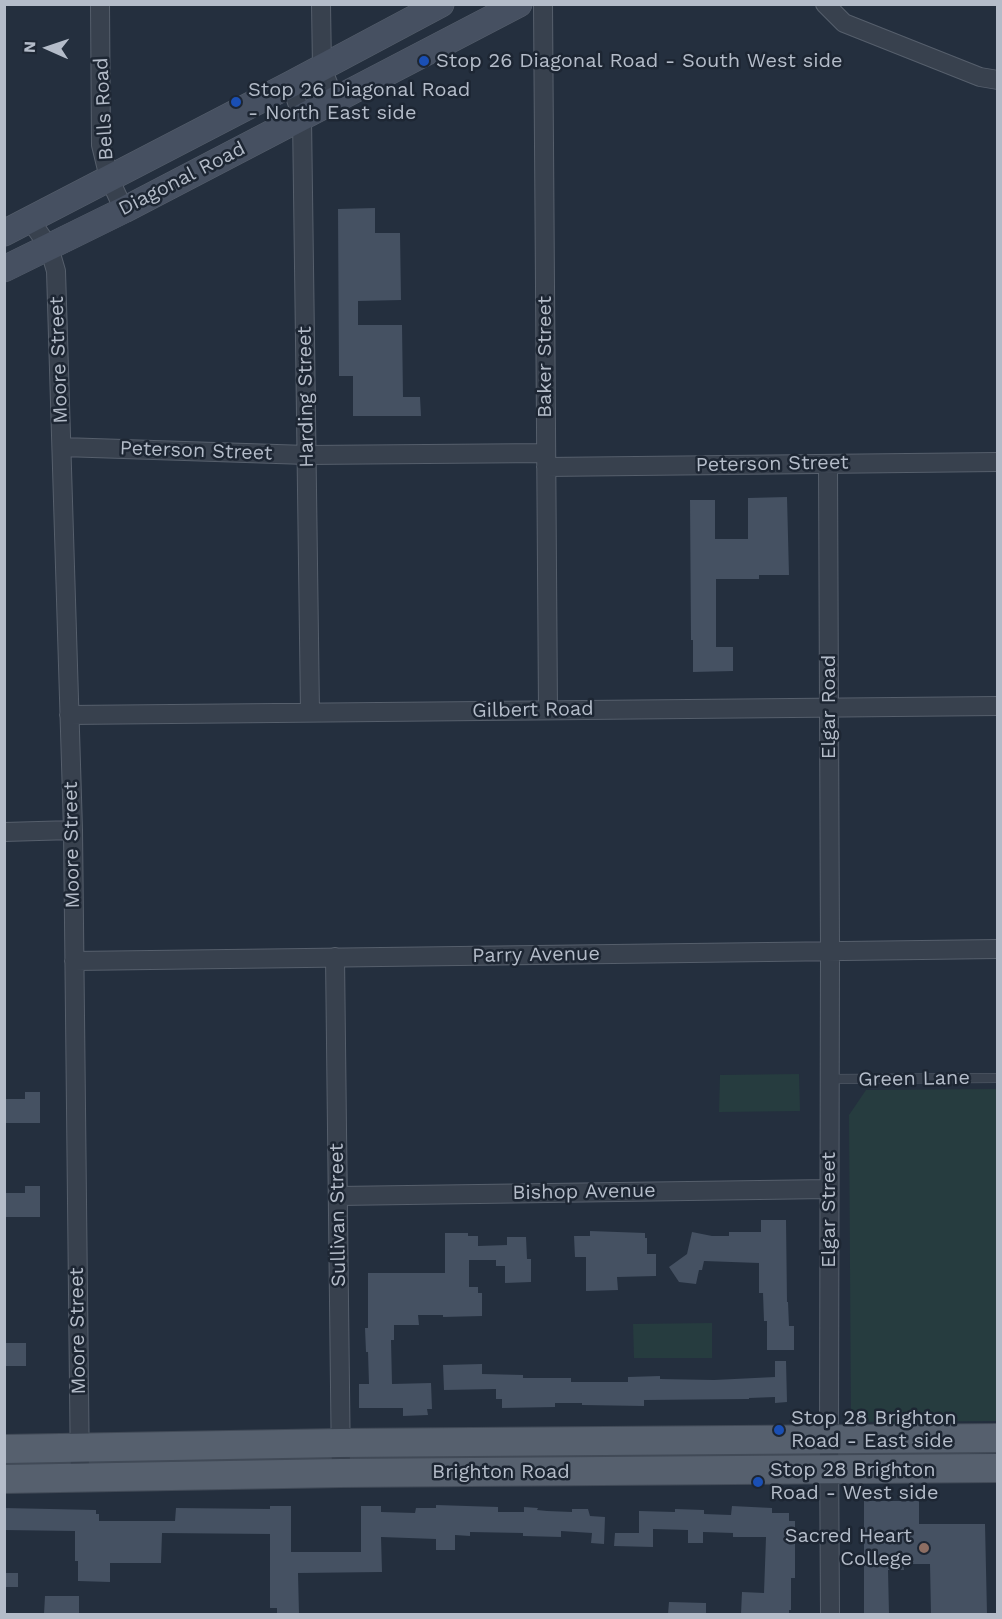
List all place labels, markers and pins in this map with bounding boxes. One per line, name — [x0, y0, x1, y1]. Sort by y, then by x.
place label: Stop 26 Diagonal Road - South West side — [436, 49, 843, 73]
marker: Stop 26 Diagonal Road - South West side — [417, 54, 431, 68]
place label: Stop 26 Diagonal Road - North East side — [248, 78, 470, 125]
marker: Stop 26 Diagonal Road - North East side — [229, 95, 243, 109]
place label: Stop 28 Brighton Road - East side — [791, 1406, 957, 1453]
marker: Stop 28 Brighton Road - East side — [772, 1423, 786, 1437]
place label: Stop 28 Brighton Road - West side — [770, 1458, 938, 1505]
marker: Stop 28 Brighton Road - West side — [751, 1475, 765, 1489]
place label: Sacred Heart College — [785, 1524, 912, 1571]
marker: Sacred Heart College — [917, 1541, 931, 1555]

